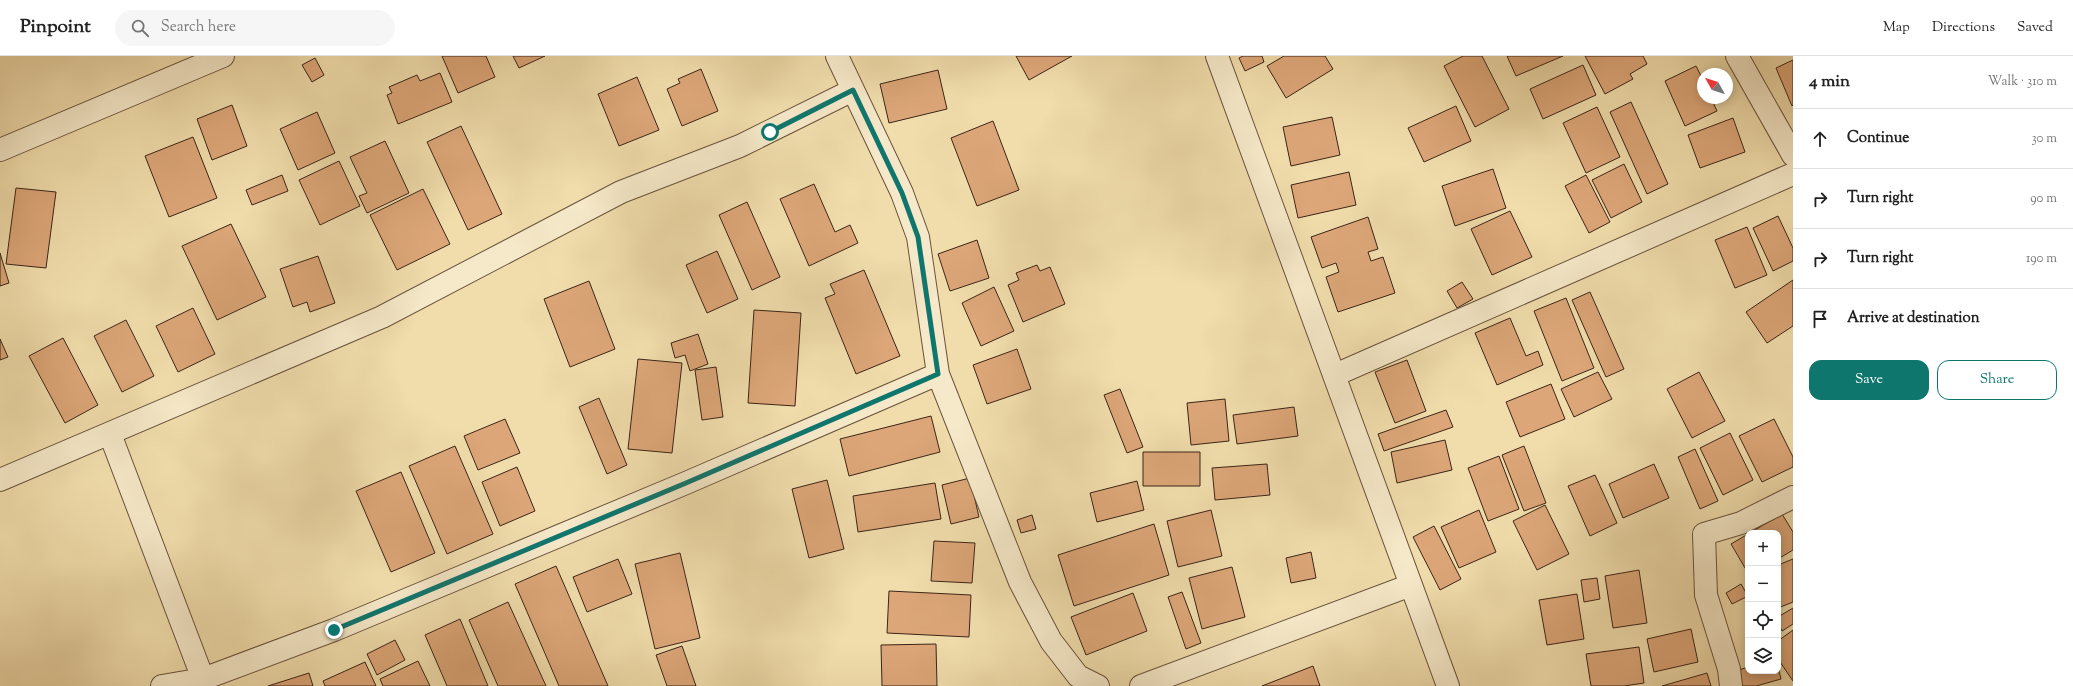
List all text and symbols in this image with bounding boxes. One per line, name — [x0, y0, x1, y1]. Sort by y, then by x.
search box — [115, 10, 395, 46]
text: Pinpoint — [20, 14, 91, 41]
icon: search — [129, 17, 151, 39]
text: Search here — [161, 17, 236, 38]
text: Map — [1883, 18, 1910, 38]
text: Directions — [1932, 18, 1995, 38]
text: Saved — [2017, 18, 2053, 38]
north arrow — [1697, 68, 1733, 104]
text: 4 min — [1809, 70, 1850, 94]
text: Walk · 310 m — [1988, 73, 2057, 91]
route start — [761, 123, 779, 141]
icon: ahead — [1809, 128, 1831, 150]
text: Continue — [1847, 128, 1909, 149]
text: 30 m — [2031, 130, 2057, 148]
icon: right — [1809, 188, 1831, 210]
text: Turn right — [1847, 188, 1913, 209]
text: 90 m — [2030, 190, 2057, 208]
icon: right — [1809, 248, 1831, 270]
text: Turn right — [1847, 248, 1913, 269]
text: 190 m — [2026, 250, 2057, 268]
icon: arrive — [1809, 308, 1831, 330]
text: Arrive at destination — [1847, 308, 1980, 329]
button: Save — [1809, 360, 1929, 400]
button: Share — [1937, 360, 2057, 400]
map controls — [1745, 530, 1781, 674]
button: + — [1745, 530, 1781, 566]
button: − — [1745, 566, 1781, 602]
button: locate — [1745, 602, 1781, 638]
route end — [325, 621, 343, 639]
button: layers — [1745, 638, 1781, 674]

